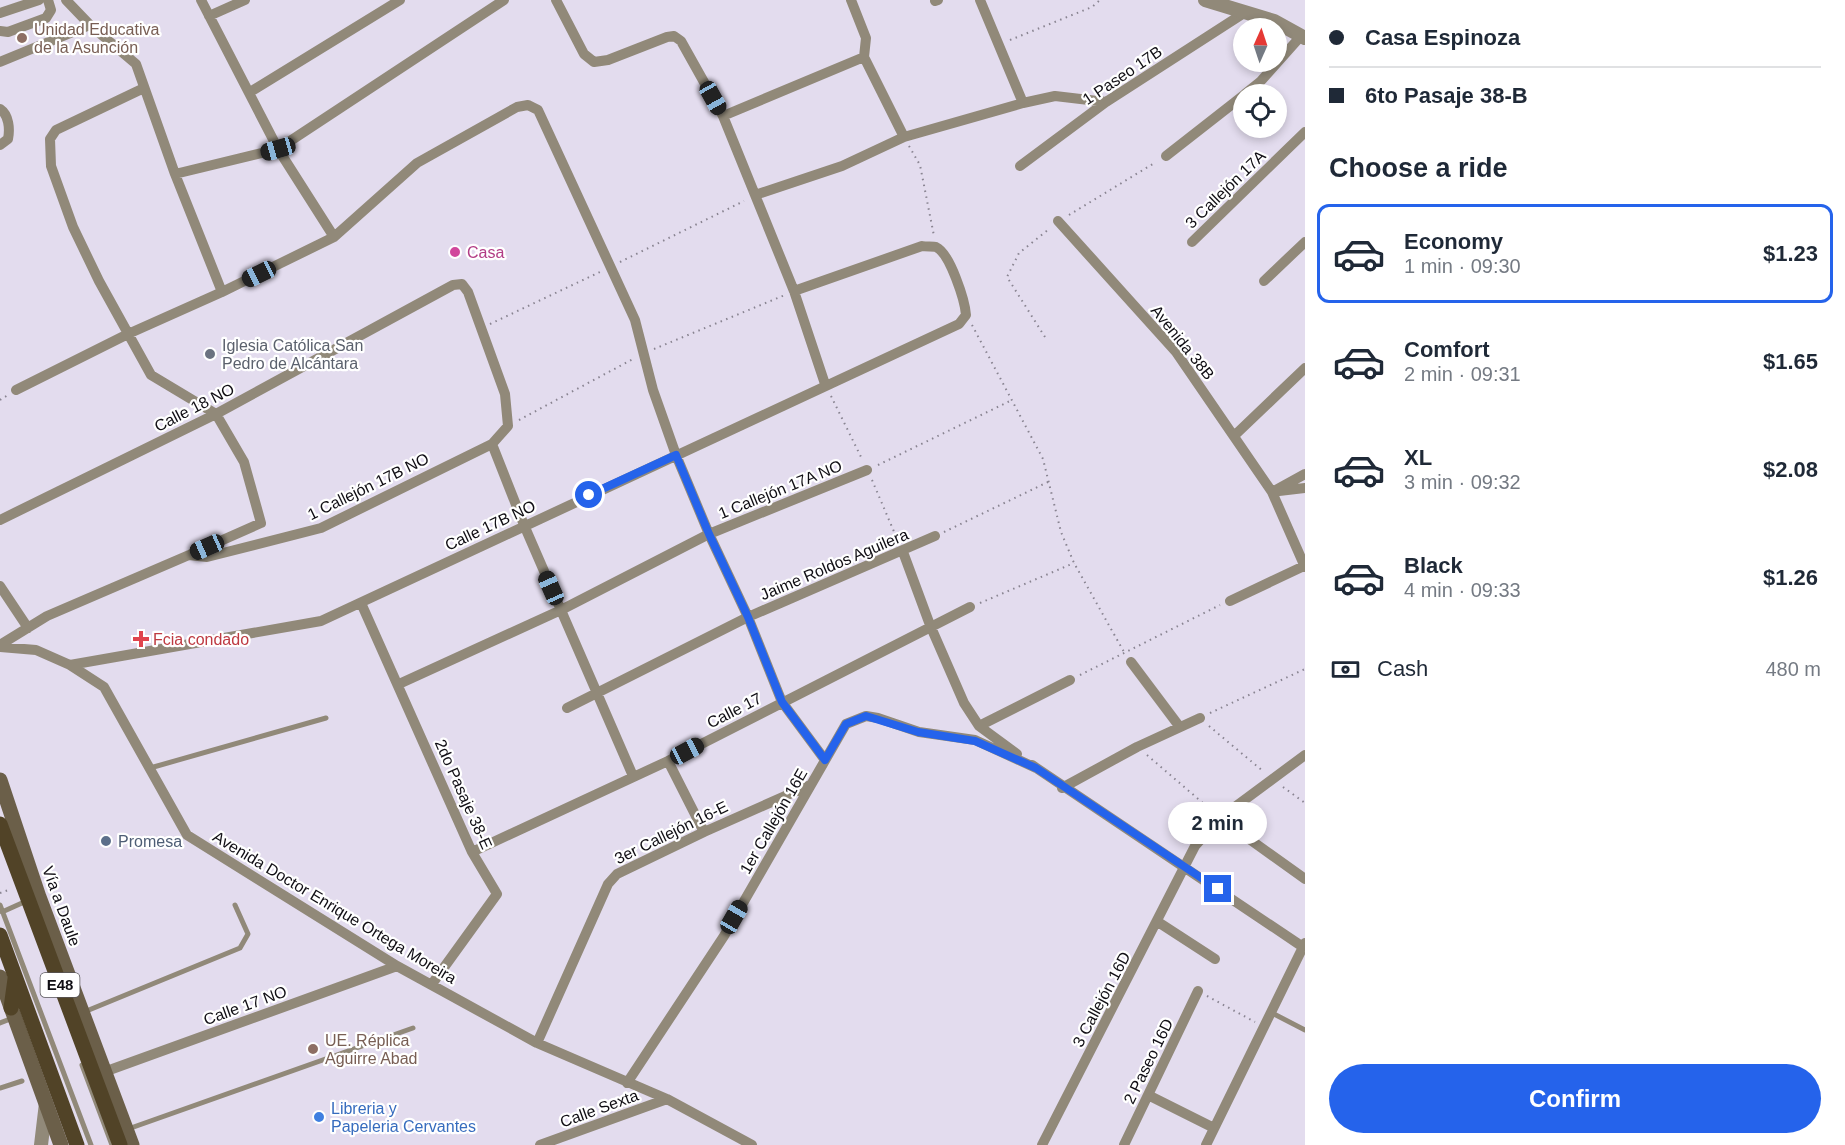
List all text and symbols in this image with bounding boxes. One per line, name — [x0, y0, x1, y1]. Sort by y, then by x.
north arrow — [1233, 18, 1287, 72]
map controls — [1233, 18, 1287, 138]
place label: Unidad Educativa de la Asunción — [34, 21, 160, 56]
text: Casa Espinoza — [1365, 25, 1520, 50]
marker: Unidad Educativa de la Asunción — [15, 31, 29, 45]
street label: 1 Paseo 17B — [1080, 43, 1165, 108]
car — [696, 78, 730, 118]
text: 6to Pasaje 38-B — [1365, 83, 1528, 108]
button: locate — [1233, 84, 1287, 138]
car — [258, 135, 298, 163]
street label: 3 Callejón 17A — [1182, 147, 1269, 232]
text: Choose a ride — [1329, 153, 1508, 183]
icon: car — [1332, 227, 1386, 281]
text: Economy — [1404, 229, 1503, 254]
text: $1.23 — [1763, 241, 1818, 266]
place label: Casa — [467, 244, 504, 261]
marker: Casa — [448, 245, 462, 259]
text: 1 min · 09:30 — [1404, 255, 1521, 277]
car — [239, 258, 279, 290]
street label: Avenida 38B — [1148, 302, 1218, 383]
icon: car — [1332, 335, 1386, 389]
place label: Iglesia Católica San Pedro de Alcántara — [222, 337, 363, 372]
text: Comfort — [1404, 337, 1490, 362]
marker: Iglesia Católica San Pedro de Alcántara — [203, 347, 217, 361]
text: $1.65 — [1763, 349, 1818, 374]
text: 2 min · 09:31 — [1404, 363, 1521, 385]
street label: Calle 18 NO — [152, 380, 237, 435]
icon: car — [1332, 443, 1386, 497]
text: XL — [1404, 445, 1432, 470]
street label: 1 Callejón 17B NO — [305, 450, 431, 523]
street label: 1 Callejón 17A NO — [716, 457, 844, 522]
text: $2.08 — [1763, 457, 1818, 482]
text: 3 min · 09:32 — [1404, 471, 1521, 493]
route start — [575, 481, 602, 508]
street label: Calle 17B NO — [442, 497, 538, 554]
street label: Jaime Roldos Aguilera — [758, 525, 911, 603]
car — [187, 531, 227, 563]
icon: car — [1332, 551, 1386, 605]
text: Black — [1404, 553, 1463, 578]
text: $1.26 — [1763, 565, 1818, 590]
car — [535, 568, 567, 608]
text: 4 min · 09:33 — [1404, 579, 1521, 601]
place label: Fcia condado — [153, 631, 249, 648]
marker: Fcia condado — [134, 632, 148, 646]
icon: cash — [1329, 653, 1362, 686]
text: Cash — [1377, 656, 1428, 681]
text: 480 m — [1765, 658, 1821, 680]
street label: Calle 17 — [704, 690, 764, 731]
car — [667, 735, 707, 767]
street label: 2do Pasaje 38-E — [432, 737, 495, 852]
street label: 1er Callejón 16E — [736, 766, 810, 877]
street label: 3er Callejón 16-E — [612, 798, 731, 867]
callout: 2 min — [1168, 802, 1268, 844]
text: 2 min — [1191, 812, 1244, 834]
street label: Avenida Doctor Enrique Ortega Moreira — [210, 828, 460, 987]
place label: Promesa — [118, 833, 182, 850]
marker: Promesa — [99, 834, 113, 848]
street label: Vía a Daule — [39, 864, 84, 948]
route end — [1204, 875, 1231, 902]
car — [717, 897, 751, 937]
street label: 3 Callejón 16D — [1069, 949, 1134, 1050]
road number: E48 — [40, 973, 80, 997]
street label: Calle 17 NO — [201, 983, 289, 1028]
street label: 2 Paseo 16D — [1121, 1016, 1176, 1107]
place label: UE. Réplica Aguirre Abad — [325, 1032, 418, 1067]
marker: UE. Réplica Aguirre Abad — [306, 1042, 320, 1056]
button: Confirm — [1329, 1064, 1821, 1133]
street label: Calle Sexta — [558, 1086, 641, 1130]
place label: Libreria y Papeleria Cervantes — [331, 1100, 476, 1135]
marker: Libreria y Papeleria Cervantes — [312, 1110, 326, 1124]

